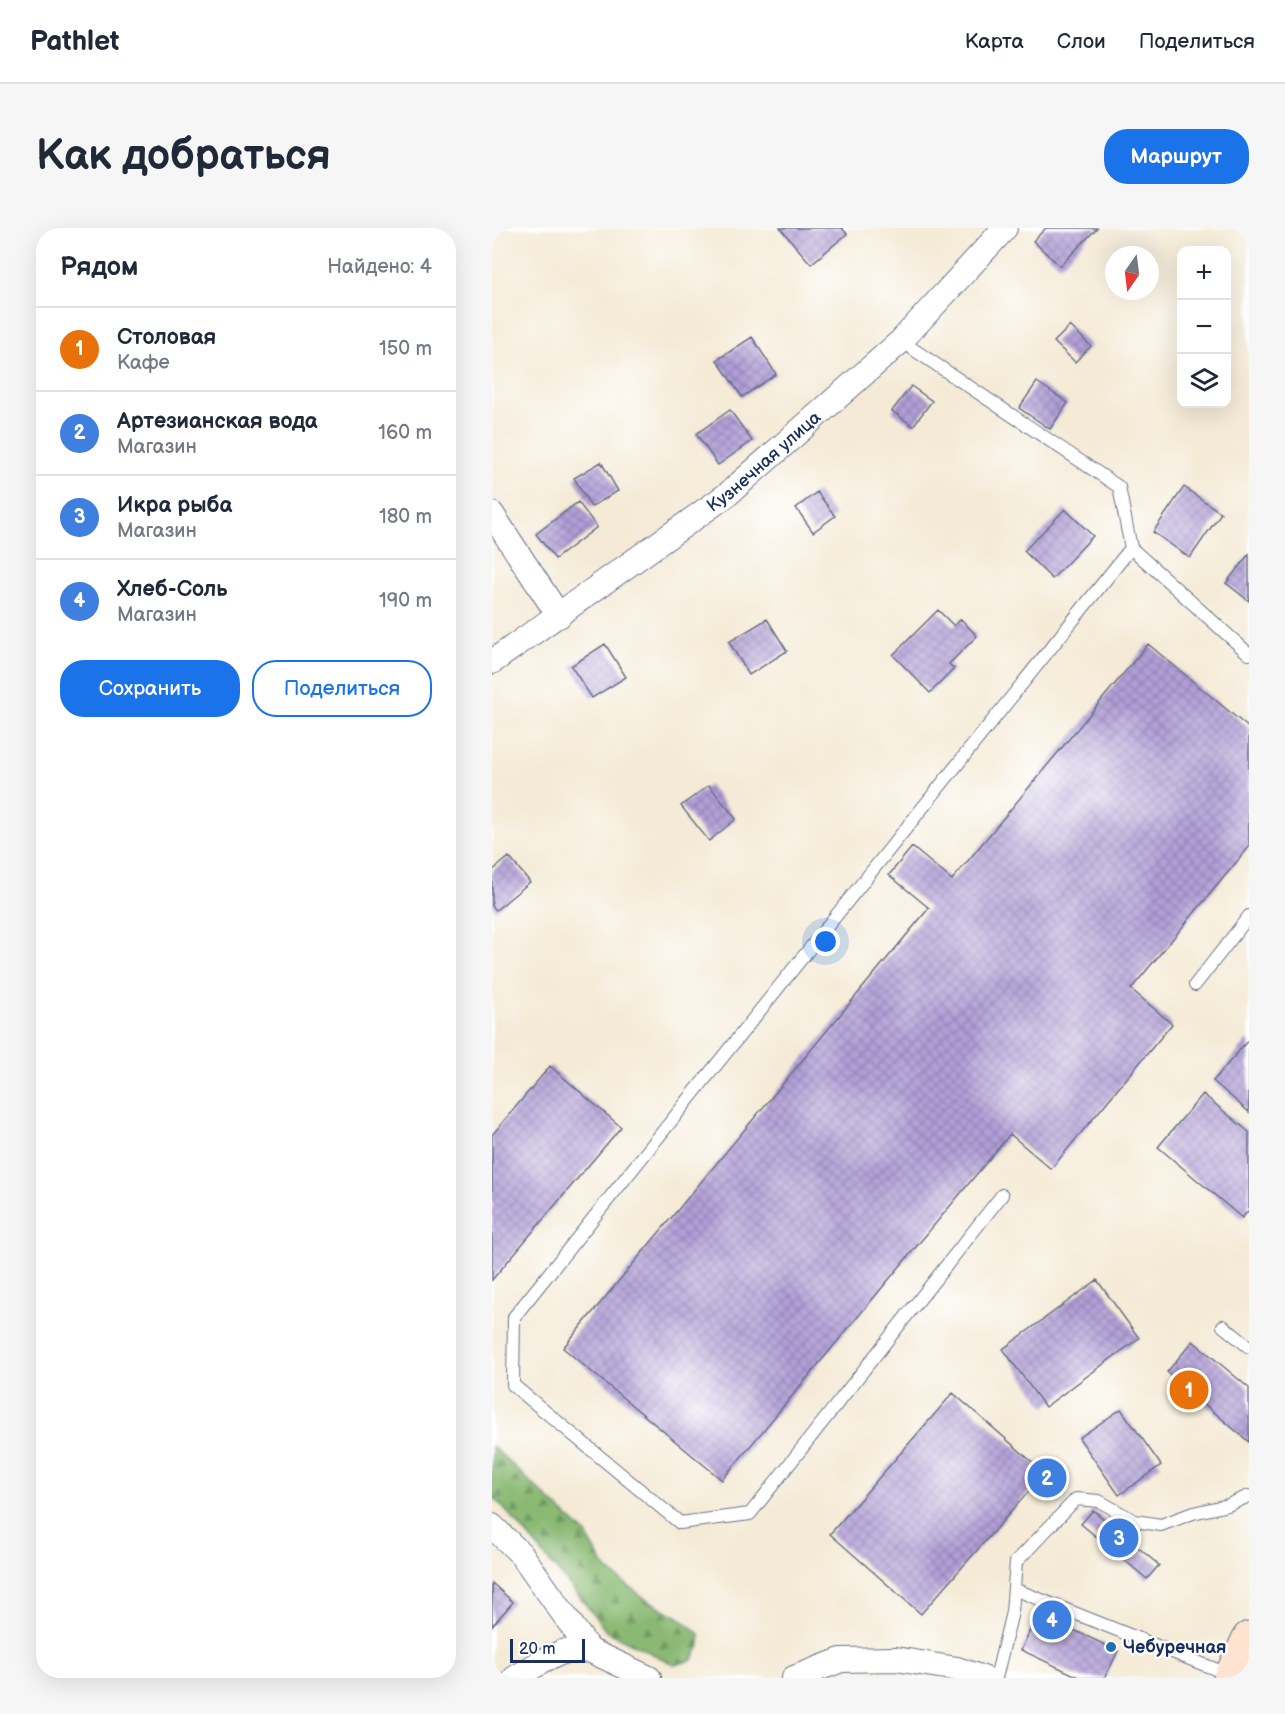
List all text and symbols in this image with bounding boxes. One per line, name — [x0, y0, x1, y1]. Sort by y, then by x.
text: Pathlet — [30, 25, 119, 58]
text: Карта — [965, 29, 1024, 54]
text: Слои — [1057, 29, 1106, 54]
text: Поделиться — [1139, 29, 1255, 54]
button: Маршрут — [1104, 129, 1249, 184]
text: Как добраться — [36, 131, 331, 182]
north arrow — [1105, 246, 1159, 300]
map controls — [1177, 246, 1231, 408]
button: + — [1177, 246, 1231, 300]
text: Рядом — [60, 252, 138, 283]
text: Найдено: 4 — [327, 255, 432, 279]
button: − — [1177, 300, 1231, 354]
text: Столовая — [117, 324, 216, 351]
text: 1 — [75, 337, 84, 361]
text: 150 m — [379, 337, 432, 361]
text: Кафе — [117, 351, 170, 375]
button: layers — [1177, 354, 1231, 408]
street label: Кузнечная улица — [703, 406, 825, 516]
text: Артезианская вода — [117, 408, 318, 435]
text: 2 — [74, 421, 85, 445]
text: 160 m — [378, 421, 432, 445]
text: Магазин — [117, 435, 197, 459]
text: Икра рыба — [117, 492, 232, 519]
text: 3 — [74, 505, 85, 529]
text: 180 m — [379, 505, 432, 529]
text: Магазин — [117, 519, 197, 543]
text: Хлеб-Соль — [117, 576, 227, 603]
text: 4 — [74, 589, 85, 613]
text: 190 m — [379, 589, 432, 613]
text: Магазин — [117, 603, 197, 627]
button: Сохранить — [60, 660, 240, 717]
button: Поделиться — [252, 660, 432, 717]
your location — [811, 927, 840, 956]
pin: 1 — [1170, 1368, 1208, 1412]
pin: 2 — [1028, 1456, 1066, 1500]
pin: 3 — [1100, 1516, 1138, 1560]
pin: 4 — [1032, 1598, 1072, 1642]
scale bar — [510, 1636, 585, 1664]
place label: Чебуречная — [1123, 1637, 1226, 1658]
text: 20 m — [519, 1640, 555, 1659]
marker: Чебуречная — [1104, 1640, 1118, 1654]

